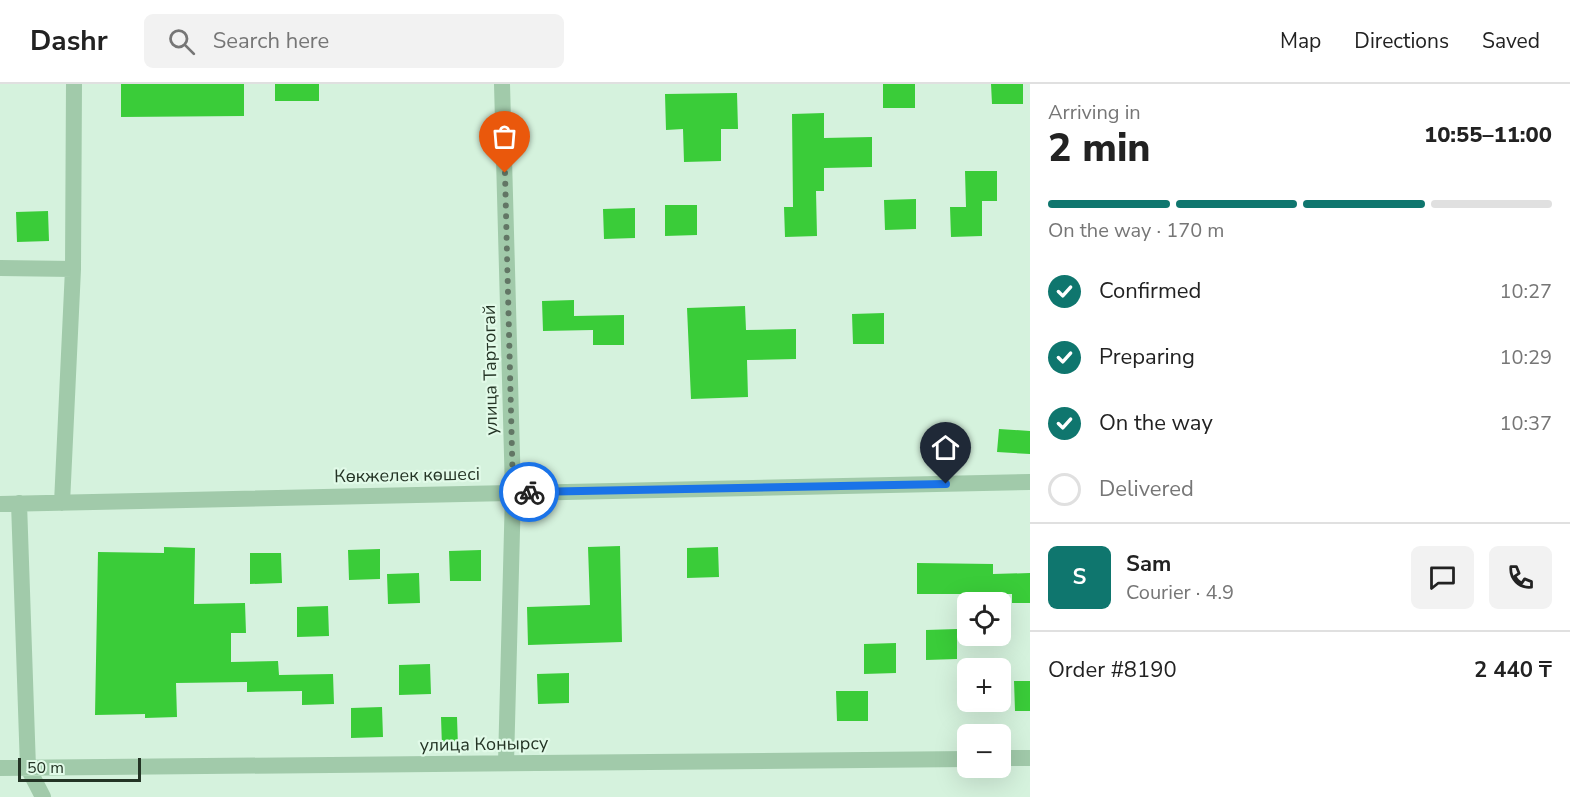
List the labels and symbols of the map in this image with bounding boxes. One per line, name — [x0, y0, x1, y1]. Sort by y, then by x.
pin — [479, 111, 530, 173]
street label: улица Тартогай — [477, 304, 503, 436]
pin — [920, 422, 971, 484]
street label: Көкжелек көшесі — [334, 462, 480, 488]
courier — [499, 462, 559, 522]
street label: улица Конырсу — [419, 731, 549, 757]
scale bar — [18, 755, 141, 782]

